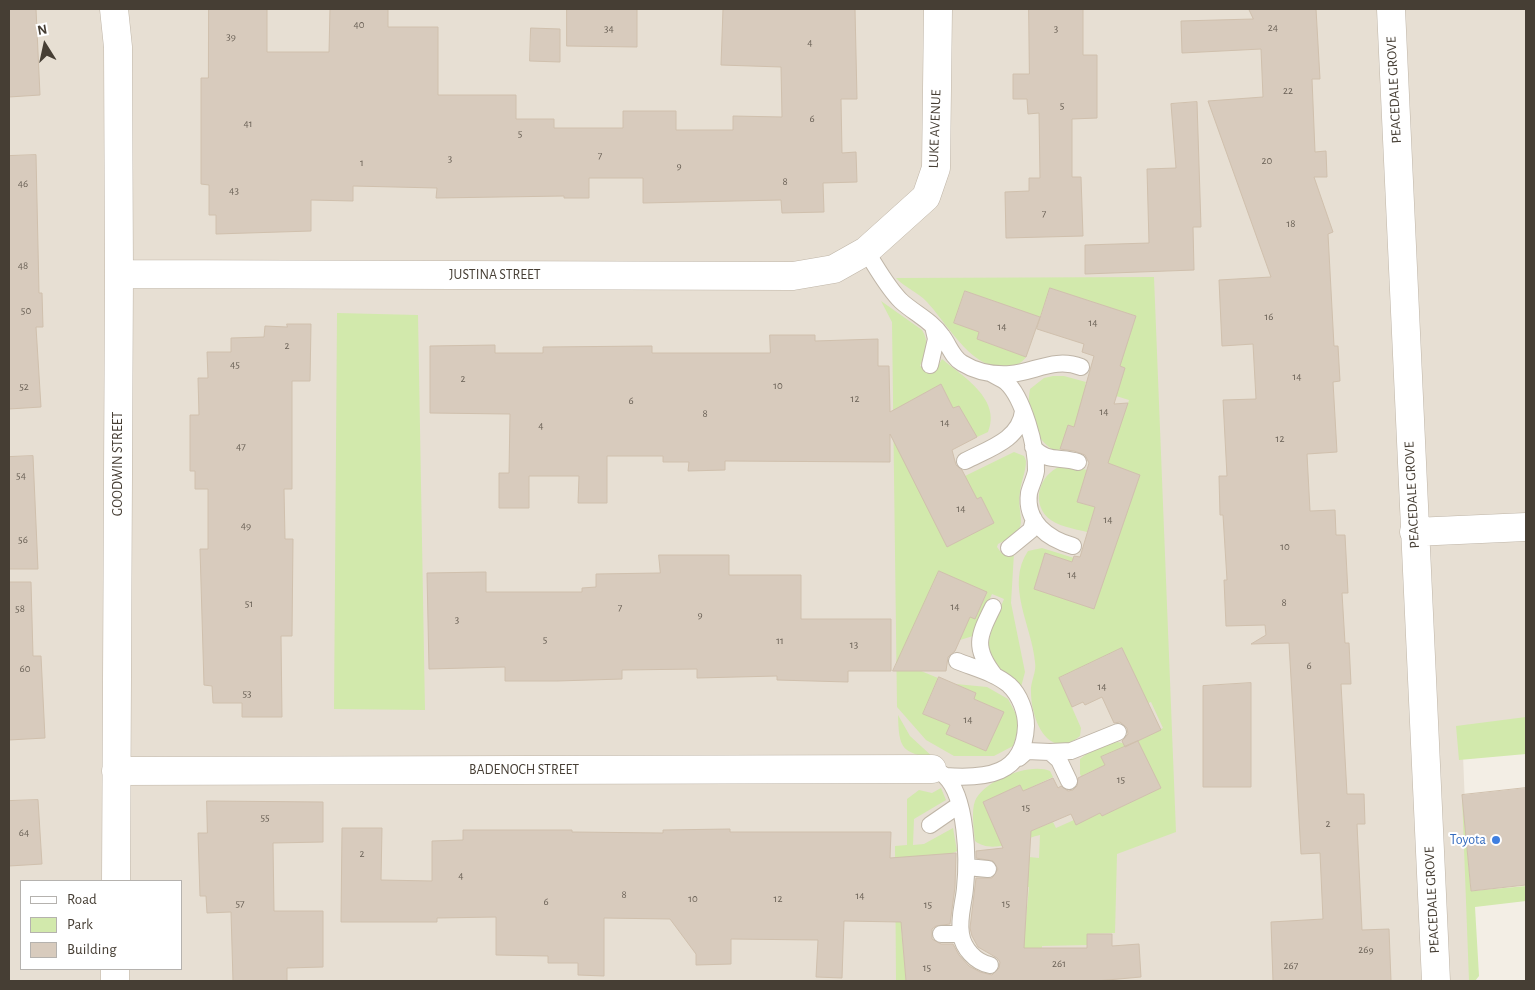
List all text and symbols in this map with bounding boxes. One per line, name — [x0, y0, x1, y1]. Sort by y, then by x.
house number: 40 — [353, 18, 365, 32]
north arrow — [20, 20, 70, 70]
house number: 24 — [1268, 21, 1278, 35]
text: N — [36, 22, 48, 38]
house number: 34 — [604, 22, 614, 36]
house number: 3 — [1054, 22, 1058, 36]
house number: 39 — [226, 30, 236, 44]
house number: 4 — [807, 36, 813, 50]
street label: PEACEDALE GROVE — [1383, 36, 1405, 144]
house number: 22 — [1283, 84, 1293, 98]
street label: LUKE AVENUE — [925, 89, 945, 169]
house number: 5 — [1060, 99, 1064, 113]
house number: 6 — [809, 112, 815, 126]
house number: 41 — [243, 117, 253, 131]
house number: 5 — [518, 127, 522, 141]
house number: 7 — [598, 149, 602, 163]
house number: 3 — [448, 152, 452, 166]
house number: 20 — [1262, 154, 1272, 168]
house number: 1 — [360, 156, 364, 170]
house number: 9 — [676, 159, 682, 173]
house number: 8 — [782, 175, 788, 189]
house number: 46 — [18, 177, 28, 191]
house number: 43 — [229, 184, 239, 198]
house number: 7 — [1042, 207, 1046, 221]
house number: 18 — [1287, 217, 1295, 231]
house number: 48 — [18, 259, 28, 273]
street label: JUSTINA STREET — [449, 267, 541, 283]
house number: 50 — [21, 304, 31, 318]
house number: 16 — [1265, 310, 1273, 324]
house number: 14 — [1088, 316, 1098, 330]
house number: 14 — [997, 320, 1007, 334]
house number: 2 — [284, 339, 290, 353]
house number: 45 — [230, 358, 240, 372]
house number: 14 — [1292, 370, 1302, 384]
house number: 2 — [460, 372, 466, 386]
house number: 10 — [773, 379, 783, 393]
house number: 52 — [19, 380, 29, 394]
house number: 12 — [851, 392, 859, 406]
house number: 6 — [628, 394, 634, 408]
house number: 14 — [1099, 405, 1109, 419]
house number: 8 — [702, 407, 708, 421]
street label: GOODWIN STREET — [110, 412, 126, 516]
house number: 14 — [940, 416, 950, 430]
house number: 4 — [538, 419, 544, 433]
house number: 12 — [1276, 432, 1284, 446]
house number: 47 — [236, 440, 246, 454]
street label: PEACEDALE GROVE — [1401, 441, 1423, 549]
house number: 54 — [16, 469, 26, 483]
house number: 14 — [956, 502, 966, 516]
house number: 14 — [1103, 513, 1113, 527]
house number: 49 — [241, 519, 251, 533]
house number: 56 — [18, 533, 28, 547]
house number: 10 — [1280, 540, 1290, 554]
house number: 14 — [1067, 568, 1077, 582]
house number: 8 — [1281, 596, 1287, 610]
house number: 51 — [245, 597, 253, 611]
house number: 14 — [950, 600, 960, 614]
house number: 7 — [618, 601, 622, 615]
house number: 58 — [15, 602, 25, 616]
house number: 9 — [697, 608, 703, 622]
house number: 3 — [455, 613, 459, 627]
house number: 5 — [543, 633, 547, 647]
house number: 11 — [776, 634, 784, 648]
house number: 13 — [850, 638, 858, 652]
house number: 6 — [1306, 659, 1312, 673]
house number: 60 — [20, 662, 30, 676]
house number: 14 — [1097, 680, 1107, 694]
house number: 53 — [242, 687, 252, 701]
house number: 14 — [963, 713, 973, 727]
street label: BADENOCH STREET — [469, 762, 579, 778]
house number: 15 — [1117, 773, 1125, 787]
house number: 15 — [1022, 801, 1030, 815]
house number: 55 — [260, 811, 270, 825]
house number: 2 — [1325, 817, 1331, 831]
house number: 64 — [19, 826, 29, 840]
place label: Toyota — [1450, 832, 1486, 848]
marker: Toyota — [1490, 834, 1502, 846]
street label: PEACEDALE GROVE — [1421, 846, 1443, 954]
house number: 2 — [359, 847, 365, 861]
house number: 4 — [458, 869, 464, 883]
legend — [20, 880, 182, 970]
house number: 8 — [621, 888, 627, 902]
house number: 14 — [855, 889, 865, 903]
text: Road — [67, 892, 97, 907]
house number: 10 — [688, 892, 698, 906]
house number: 12 — [774, 892, 782, 906]
house number: 6 — [543, 895, 549, 909]
house number: 57 — [235, 897, 245, 911]
house number: 15 — [1002, 897, 1010, 911]
house number: 15 — [924, 898, 932, 912]
text: Park — [67, 917, 93, 932]
text: Building — [67, 942, 117, 957]
house number: 269 — [1358, 943, 1374, 957]
house number: 261 — [1052, 957, 1066, 971]
house number: 267 — [1284, 959, 1298, 973]
house number: 15 — [923, 961, 931, 975]

